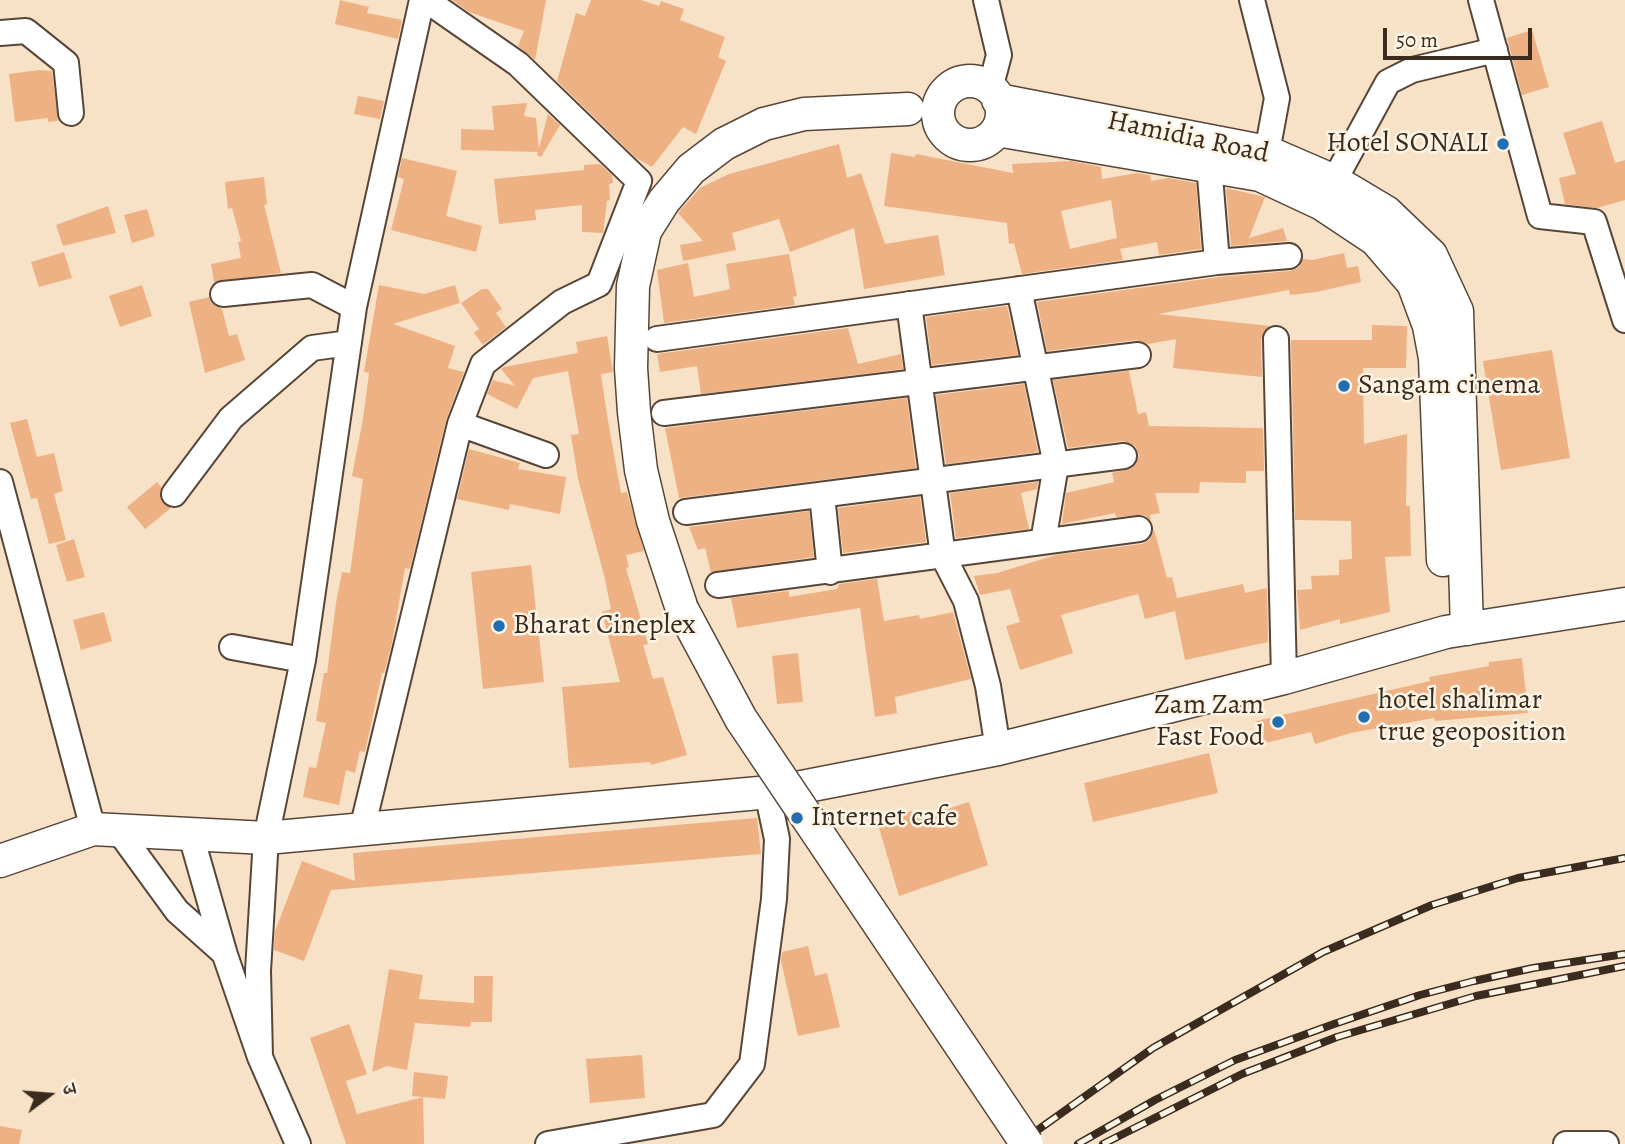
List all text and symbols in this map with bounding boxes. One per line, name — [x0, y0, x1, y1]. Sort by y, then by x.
scale bar — [1387, 14, 1536, 58]
text: 50 m — [1396, 26, 1438, 54]
street label: Hamidia Road — [1104, 104, 1272, 172]
place label: Hotel SONALI — [1326, 127, 1489, 161]
marker: Hotel SONALI — [1495, 136, 1511, 152]
place label: Sangam cinema — [1358, 369, 1540, 403]
marker: Sangam cinema — [1336, 378, 1352, 394]
place label: Bharat Cineplex — [513, 609, 696, 643]
marker: Bharat Cineplex — [491, 618, 507, 634]
place label: hotel shalimar true geoposition — [1378, 684, 1566, 750]
place label: Zam Zam Fast Food — [1154, 689, 1264, 755]
marker: hotel shalimar true geoposition — [1356, 709, 1372, 725]
marker: Zam Zam Fast Food — [1270, 714, 1286, 730]
place label: Internet cafe — [811, 801, 957, 835]
marker: Internet cafe — [789, 810, 805, 826]
north arrow — [14, 1060, 84, 1130]
text: उ — [55, 1081, 83, 1097]

